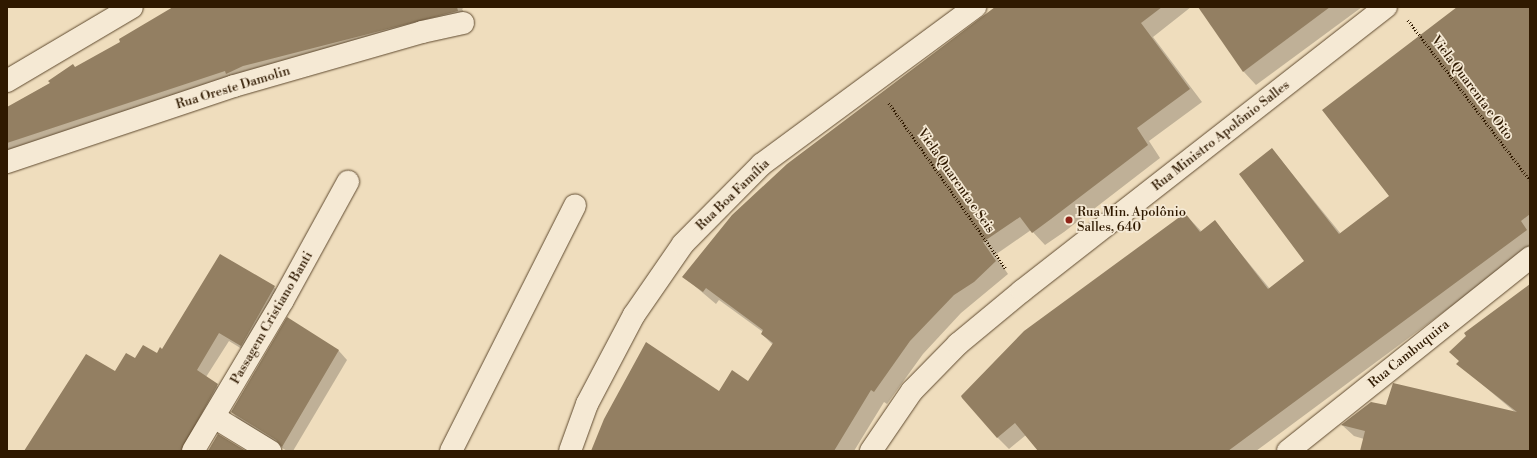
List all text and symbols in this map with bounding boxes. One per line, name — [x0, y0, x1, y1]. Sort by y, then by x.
street label: Viela Quarenta e Oito — [1428, 33, 1516, 143]
street label: Rua Oreste Damolin — [174, 63, 292, 113]
street label: Rua Ministro Apolônio Salles — [1149, 77, 1293, 195]
street label: Viela Quarenta e Seis — [914, 126, 998, 236]
street label: Rua Boa Família — [693, 156, 773, 234]
place label: Rua Min. Apolônio Salles, 640 — [1077, 205, 1186, 236]
marker: Rua Min. Apolônio Salles, 640 — [1064, 215, 1074, 225]
street label: Passagem Cristiano Banti — [228, 249, 316, 387]
street label: Rua Cambuquira — [1366, 317, 1452, 391]

